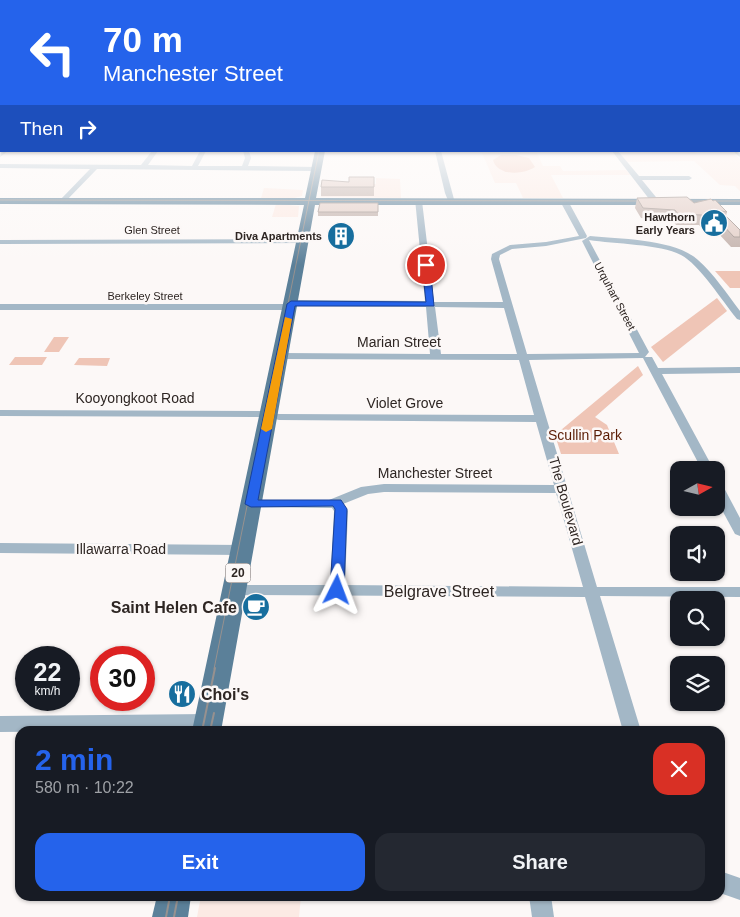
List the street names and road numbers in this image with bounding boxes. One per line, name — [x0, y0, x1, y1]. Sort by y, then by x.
street label: Glen Street — [124, 224, 180, 236]
street label: Urquhart Street — [592, 260, 638, 332]
street label: Berkeley Street — [107, 290, 183, 302]
street label: Marian Street — [357, 334, 441, 350]
street label: Kooyongkoot Road — [75, 390, 195, 406]
street label: Violet Grove — [367, 395, 444, 411]
street label: The Boulevard — [546, 455, 586, 547]
street label: Manchester Street — [378, 465, 492, 481]
street label: Illawarra Road — [76, 541, 166, 557]
road number: 20 — [226, 564, 250, 582]
street label: Belgrave Street — [384, 583, 495, 600]

